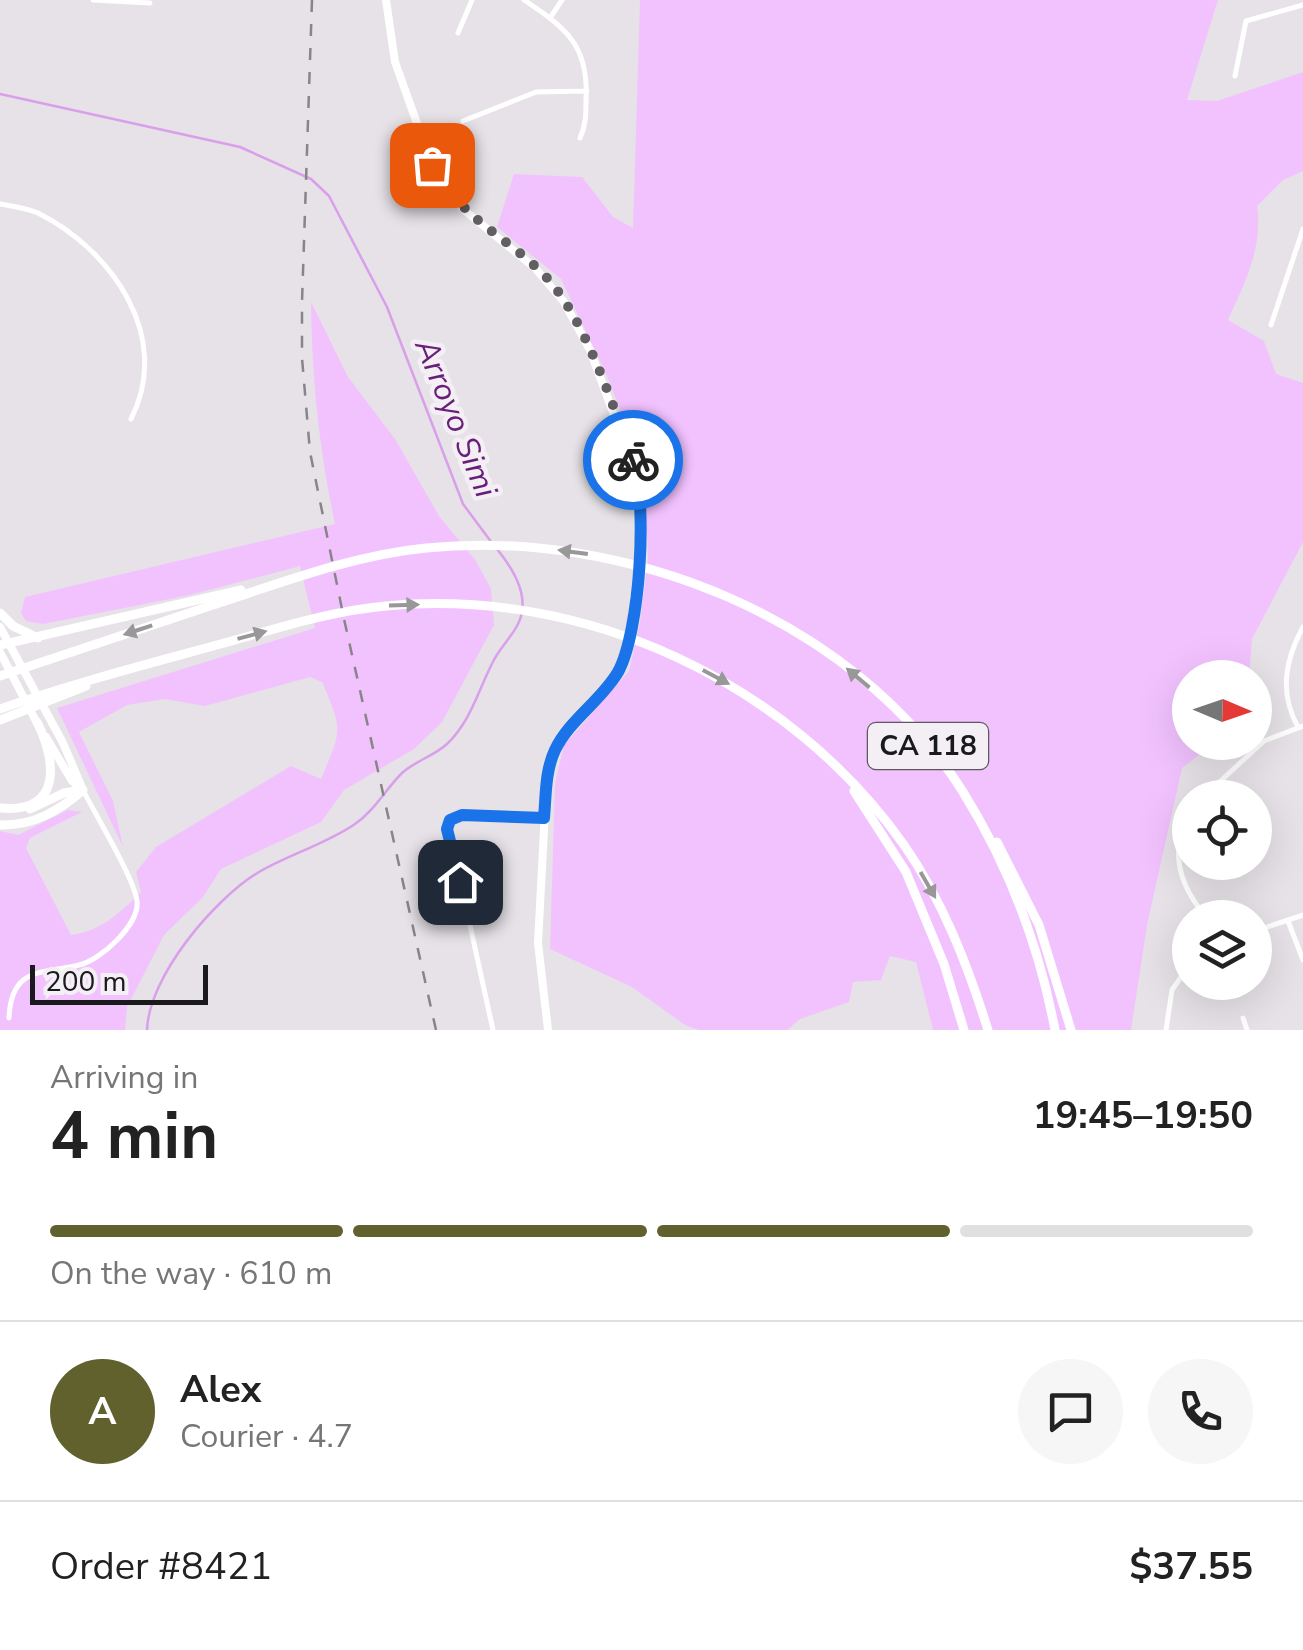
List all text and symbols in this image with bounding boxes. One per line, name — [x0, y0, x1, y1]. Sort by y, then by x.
pin — [390, 123, 475, 208]
icon: bag — [405, 138, 460, 193]
water label: Arroyo Simi — [404, 331, 508, 504]
courier — [583, 410, 683, 510]
icon: bike — [606, 433, 661, 488]
one-way arrow — [557, 544, 589, 559]
one-way arrow — [388, 597, 420, 613]
one-way arrow — [123, 623, 153, 638]
one-way arrow — [237, 627, 268, 643]
north arrow — [1172, 660, 1272, 760]
map controls — [1172, 660, 1272, 1000]
one-way arrow — [702, 668, 731, 685]
one-way arrow — [845, 668, 870, 689]
road number: CA 118 — [868, 723, 988, 769]
button: locate — [1172, 780, 1272, 880]
pin — [418, 840, 503, 925]
icon: home — [433, 855, 488, 910]
one-way arrow — [918, 871, 936, 899]
button: layers — [1172, 900, 1272, 1000]
scale bar — [30, 960, 208, 1004]
text: 200 m — [45, 963, 127, 1001]
text: Arriving in — [50, 1056, 198, 1099]
text: 19:45–19:50 — [1033, 1090, 1253, 1141]
text: 4 min — [50, 1092, 218, 1181]
text: On the way · 610 m — [50, 1252, 332, 1295]
button: chat — [1018, 1359, 1123, 1464]
button: phone — [1148, 1359, 1253, 1464]
text: Alex — [180, 1364, 261, 1415]
text: A — [88, 1386, 117, 1437]
text: Courier · 4.7 — [180, 1415, 353, 1458]
text: Order #8421 — [50, 1541, 272, 1592]
text: $37.55 — [1130, 1541, 1253, 1592]

